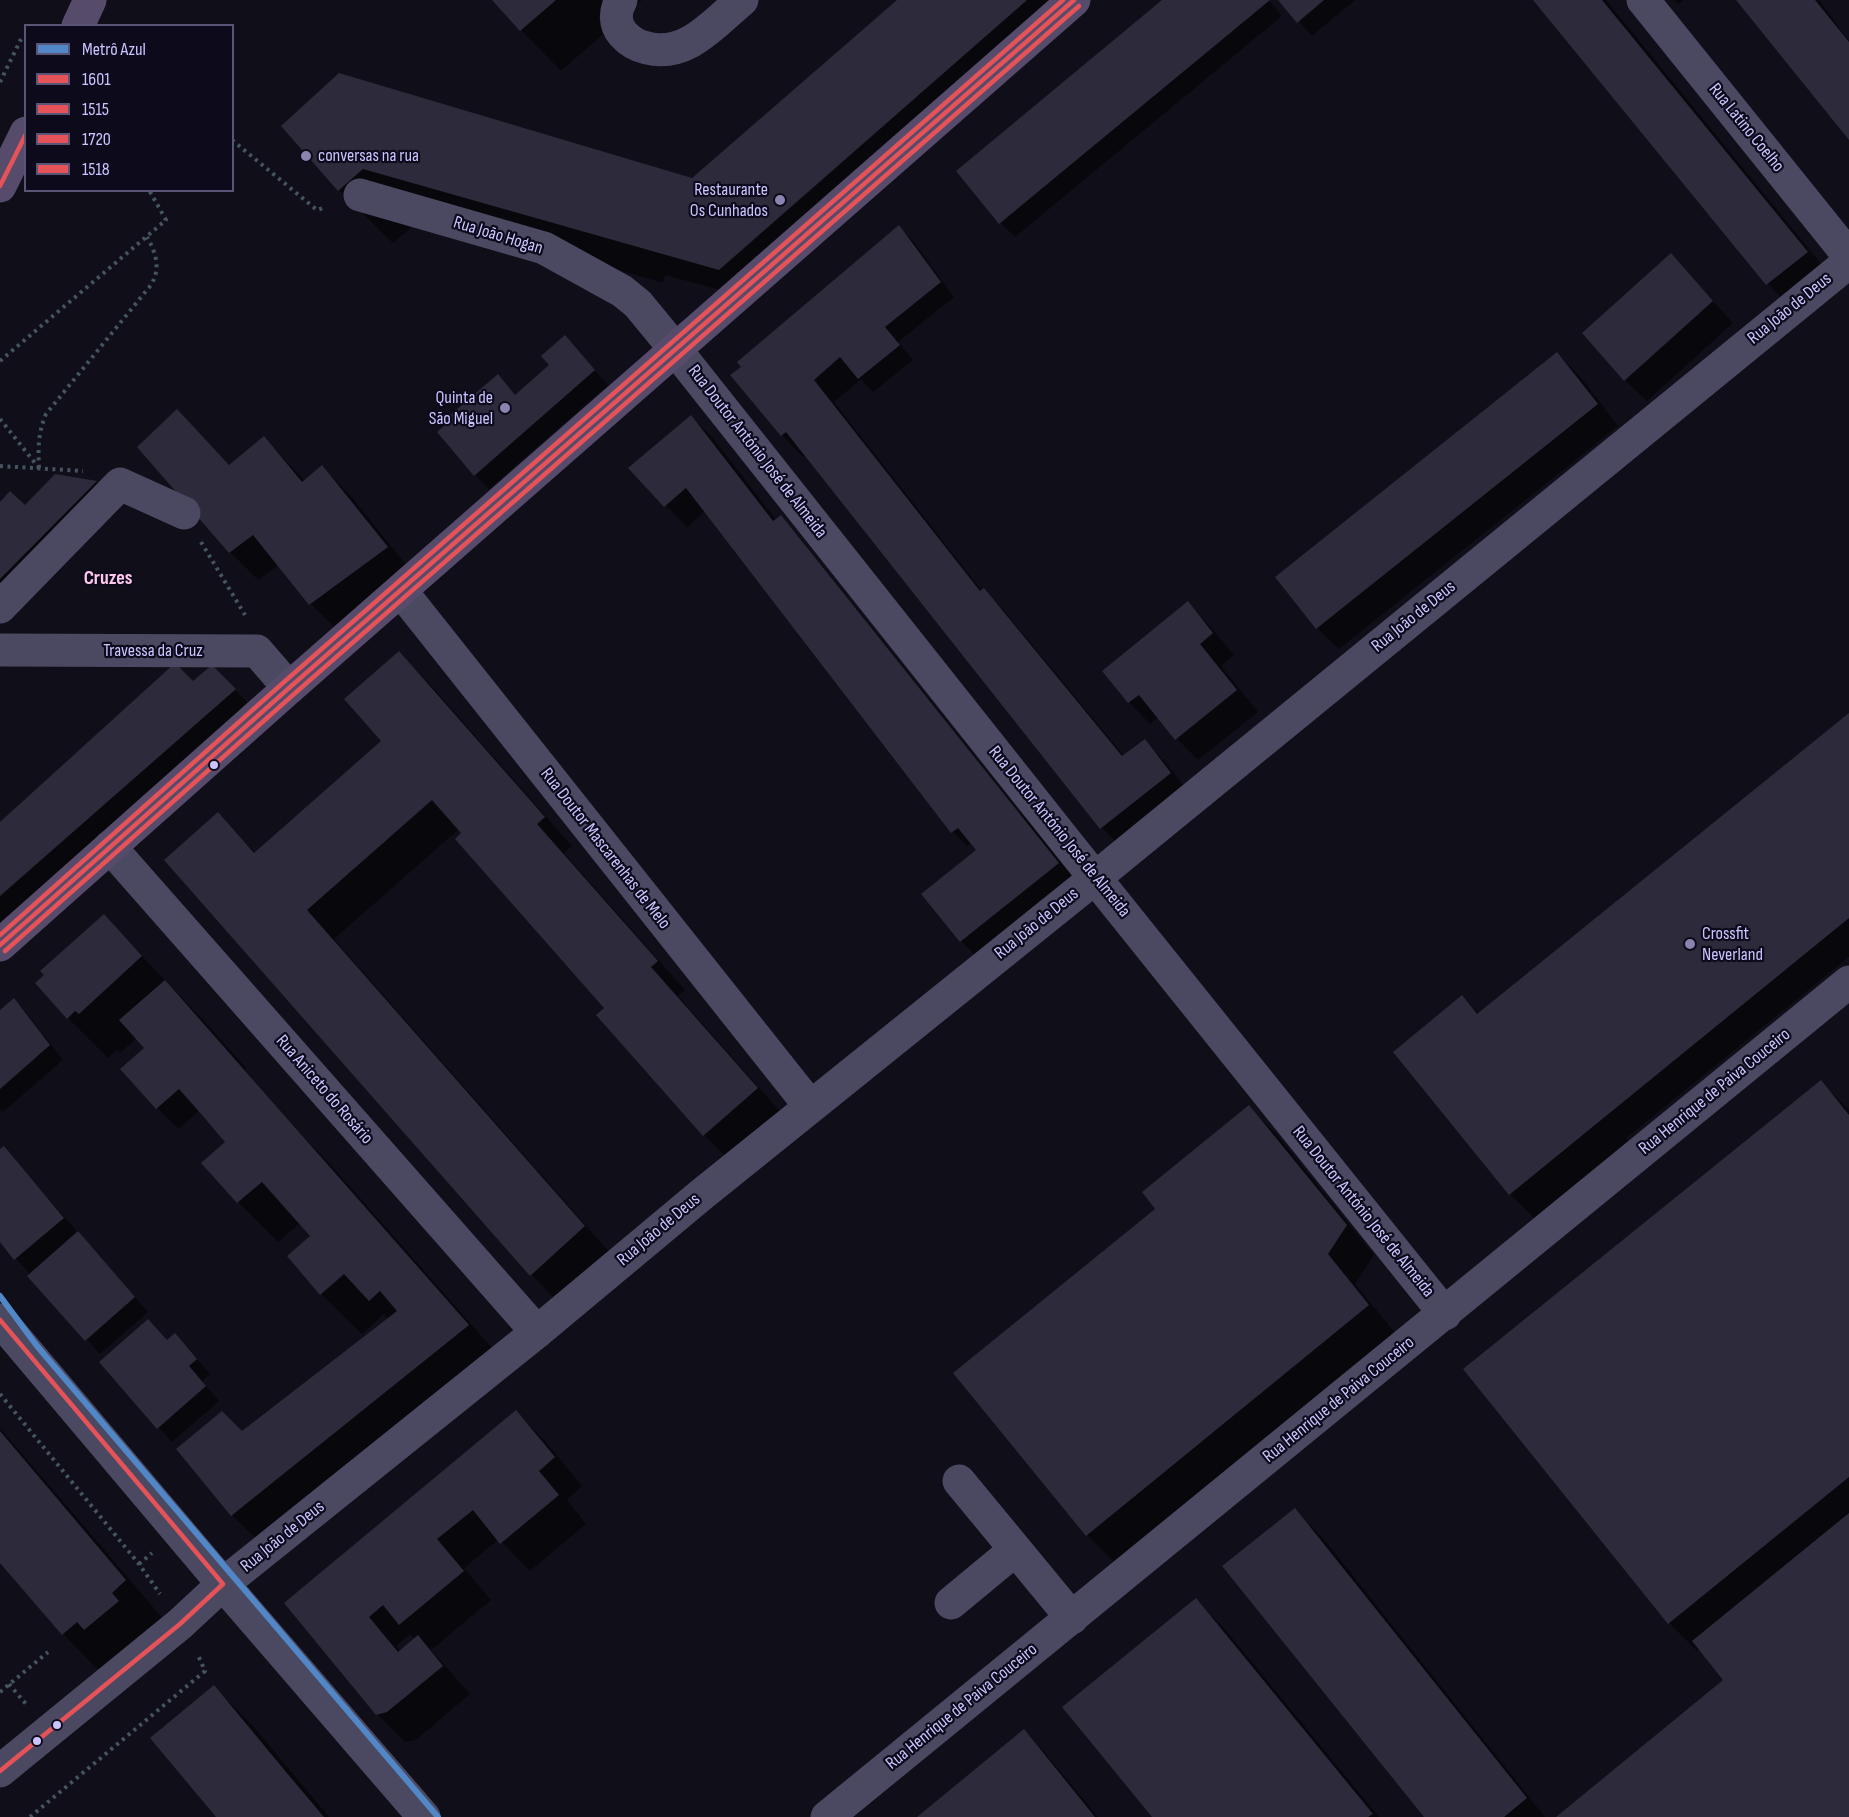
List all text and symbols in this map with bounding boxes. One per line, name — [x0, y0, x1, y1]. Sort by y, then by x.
legend — [24, 24, 234, 192]
text: Metrô Azul — [82, 39, 146, 60]
text: 1601 — [82, 69, 111, 90]
street label: Rua Latino Coelho — [1704, 79, 1788, 177]
text: 1515 — [82, 99, 109, 120]
text: 1720 — [82, 129, 111, 150]
place label: conversas na rua — [318, 145, 419, 167]
marker: conversas na rua — [299, 149, 313, 163]
text: 1518 — [82, 159, 110, 180]
place label: Restaurante Os Cunhados — [690, 179, 768, 222]
marker: Restaurante Os Cunhados — [773, 193, 787, 207]
street label: Rua João Hogan — [451, 212, 545, 260]
street label: Rua João de Deus — [1744, 269, 1836, 349]
street label: Rua Doutor António José de Almeida — [683, 361, 831, 543]
place label: Quinta de São Miguel — [429, 387, 493, 430]
marker: Quinta de São Miguel — [498, 401, 512, 415]
district label: Cruzes — [84, 567, 132, 591]
street label: Rua João de Deus — [1368, 577, 1460, 657]
street label: Travessa da Cruz — [103, 640, 203, 662]
street label: Rua Doutor António José de Almeida — [983, 742, 1135, 922]
unlabelled marker — [208, 759, 220, 771]
street label: Rua Doutor Mascarenhas de Melo — [535, 764, 675, 934]
street label: Rua João de Deus — [991, 884, 1083, 964]
place label: Crossfit Neverland — [1702, 923, 1763, 966]
marker: Crossfit Neverland — [1683, 937, 1697, 951]
street label: Rua Henrique de Paiva Couceiro — [1635, 1024, 1795, 1160]
street label: Rua Aniceto do Rosário — [271, 1031, 377, 1149]
street label: Rua Doutor António José de Almeida — [1287, 1122, 1439, 1302]
street label: Rua João de Deus — [613, 1189, 705, 1271]
street label: Rua Henrique de Paiva Couceiro — [1259, 1332, 1419, 1468]
street label: Rua João de Deus — [237, 1497, 329, 1577]
street label: Rua Henrique de Paiva Couceiro — [882, 1639, 1042, 1775]
unlabelled marker — [51, 1719, 63, 1731]
unlabelled marker — [31, 1735, 43, 1747]

